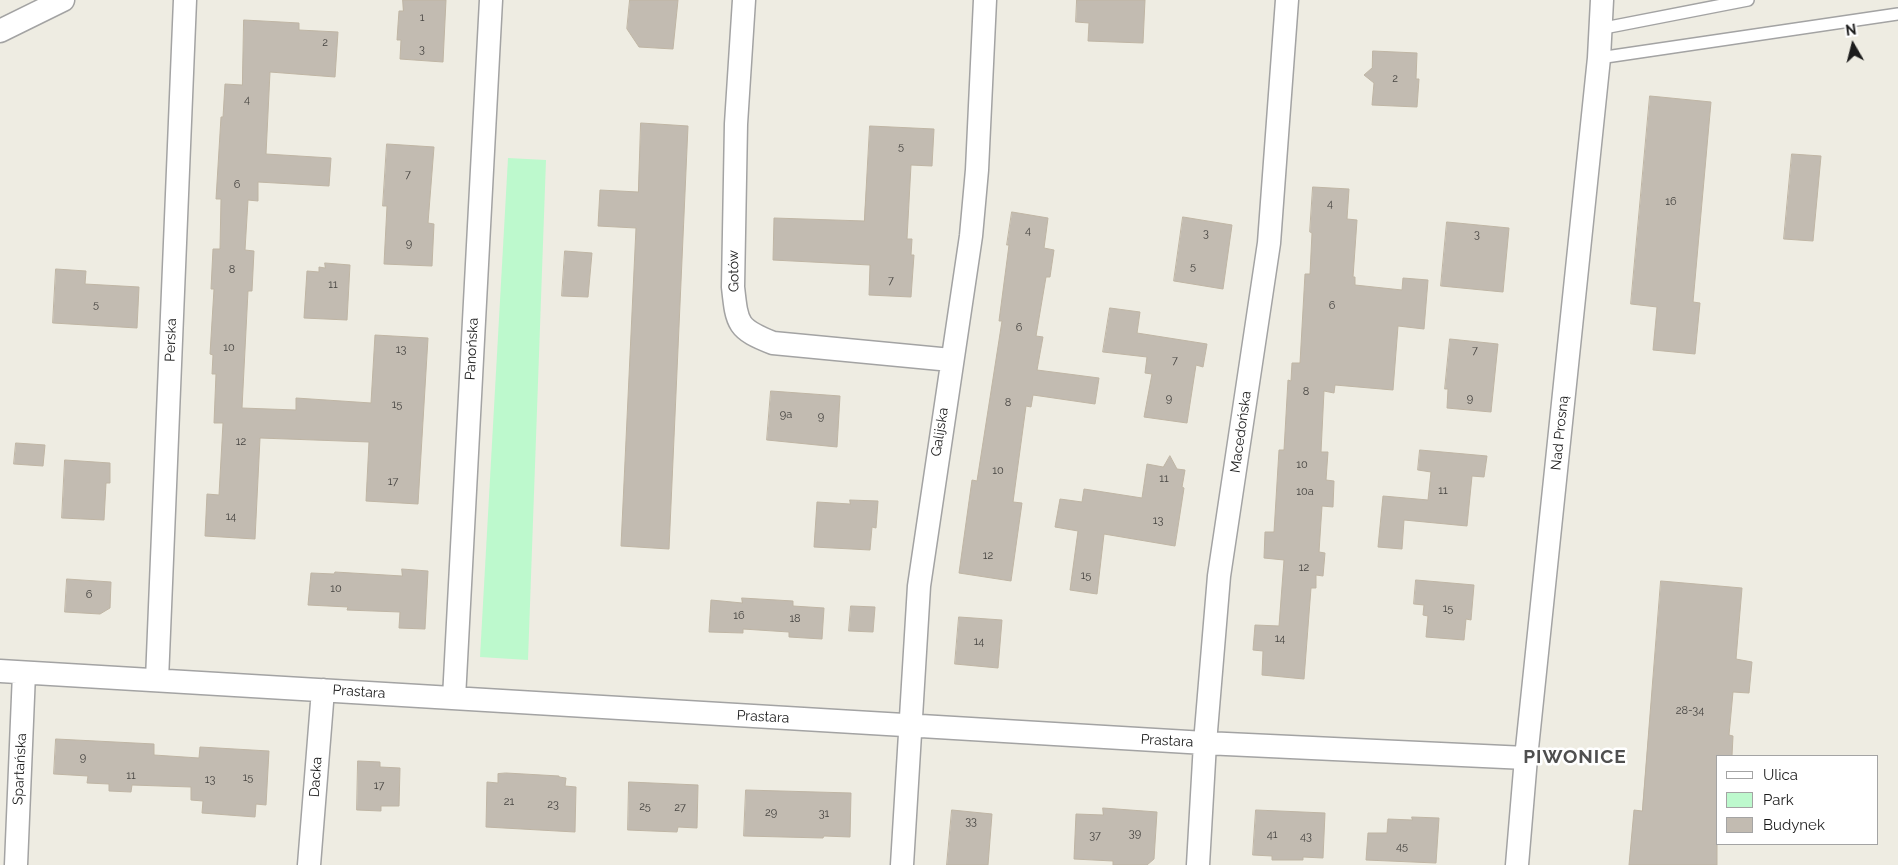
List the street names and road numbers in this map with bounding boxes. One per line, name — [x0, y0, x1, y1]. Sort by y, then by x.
street label: Gotów — [725, 250, 743, 292]
street label: Panońska — [462, 317, 482, 381]
street label: Perska — [162, 318, 180, 362]
street label: Macedońska — [1227, 390, 1255, 474]
street label: Nad Prosną — [1548, 395, 1572, 471]
street label: Galijska — [928, 406, 952, 458]
street label: Prastara — [332, 682, 386, 702]
street label: Prastara — [736, 707, 790, 727]
street label: Prastara — [1140, 731, 1194, 751]
street label: Spartańska — [10, 733, 30, 805]
street label: Dacka — [306, 756, 326, 798]

